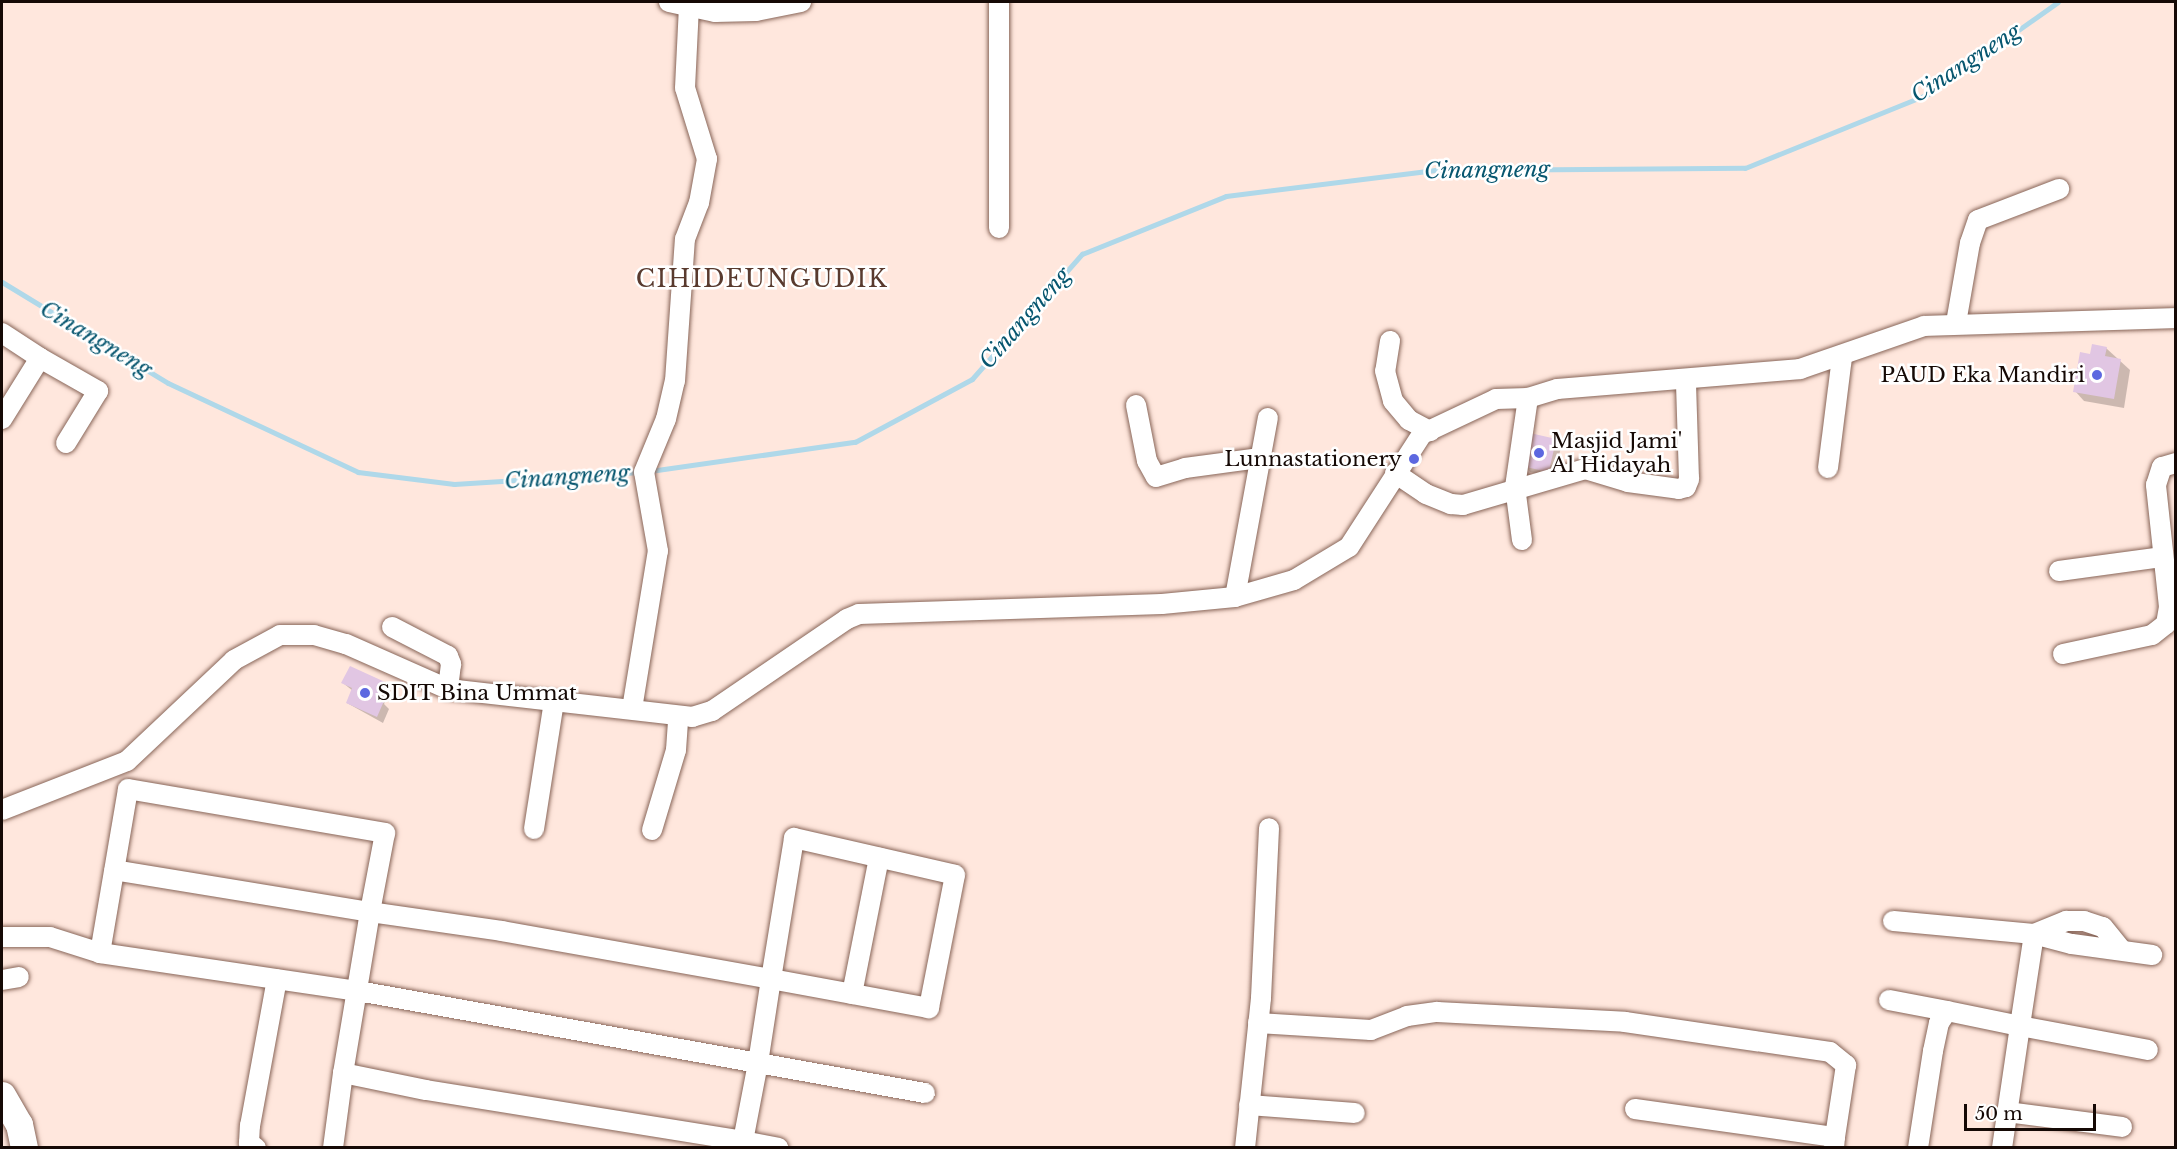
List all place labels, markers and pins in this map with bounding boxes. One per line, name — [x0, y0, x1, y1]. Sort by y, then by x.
place label: PAUD Eka Mandiri — [1880, 362, 2085, 388]
marker: PAUD Eka Mandiri — [2090, 368, 2104, 382]
place label: Masjid Jami' Al Hidayah — [1551, 428, 1682, 478]
place label: Lunnastationery — [1224, 446, 1402, 472]
marker: Masjid Jami' Al Hidayah — [1532, 446, 1546, 460]
marker: Lunnastationery — [1407, 452, 1421, 466]
place label: SDIT Bina Ummat — [377, 680, 578, 706]
marker: SDIT Bina Ummat — [358, 686, 372, 700]

